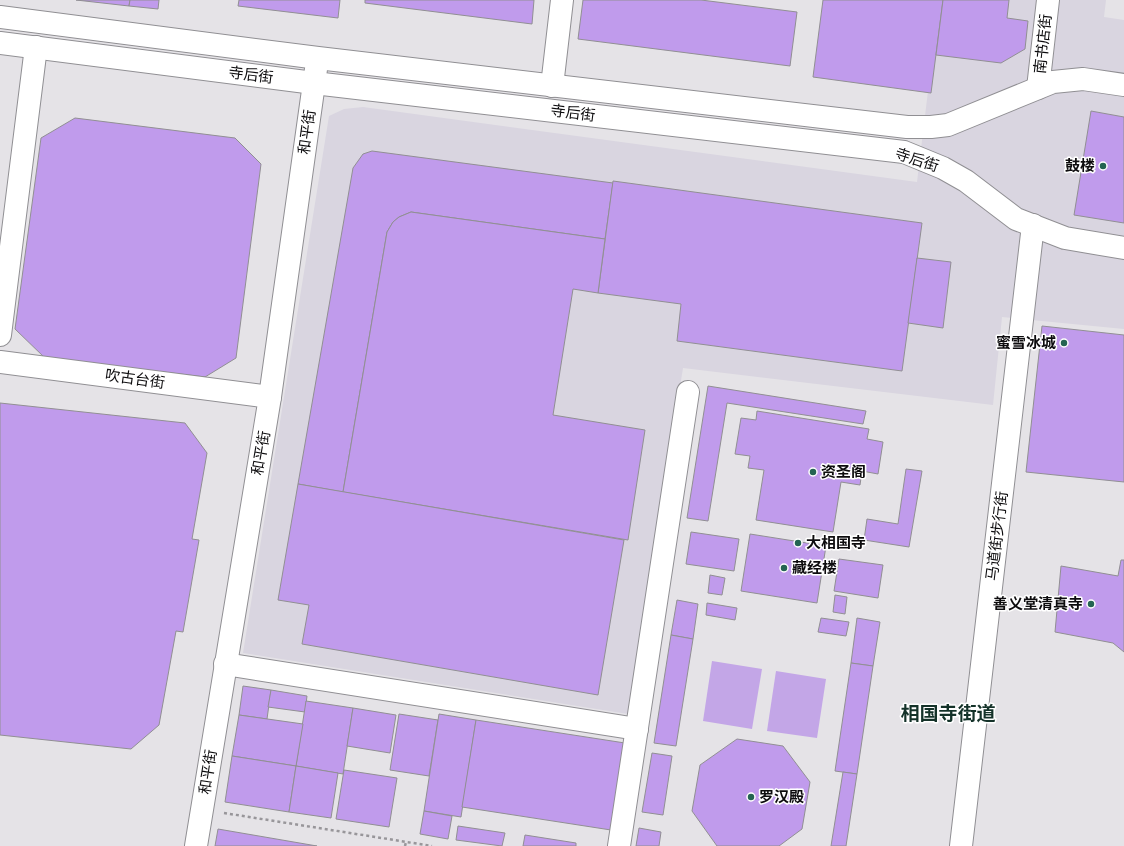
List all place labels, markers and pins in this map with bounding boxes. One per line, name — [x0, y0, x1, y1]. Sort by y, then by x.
place label: 鼓楼 — [1065, 156, 1095, 174]
marker: 鼓楼 — [1098, 161, 1108, 171]
place label: 蜜雪冰城 — [996, 333, 1056, 351]
marker: 蜜雪冰城 — [1059, 338, 1069, 348]
place label: 资圣阁 — [821, 462, 866, 480]
marker: 资圣阁 — [808, 467, 818, 477]
place label: 大相国寺 — [806, 533, 866, 551]
marker: 大相国寺 — [793, 538, 803, 548]
place label: 藏经楼 — [792, 558, 837, 576]
marker: 藏经楼 — [779, 563, 789, 573]
place label: 善义堂清真寺 — [993, 594, 1083, 612]
marker: 善义堂清真寺 — [1086, 599, 1096, 609]
place label: 罗汉殿 — [759, 787, 804, 805]
marker: 罗汉殿 — [746, 792, 756, 802]

